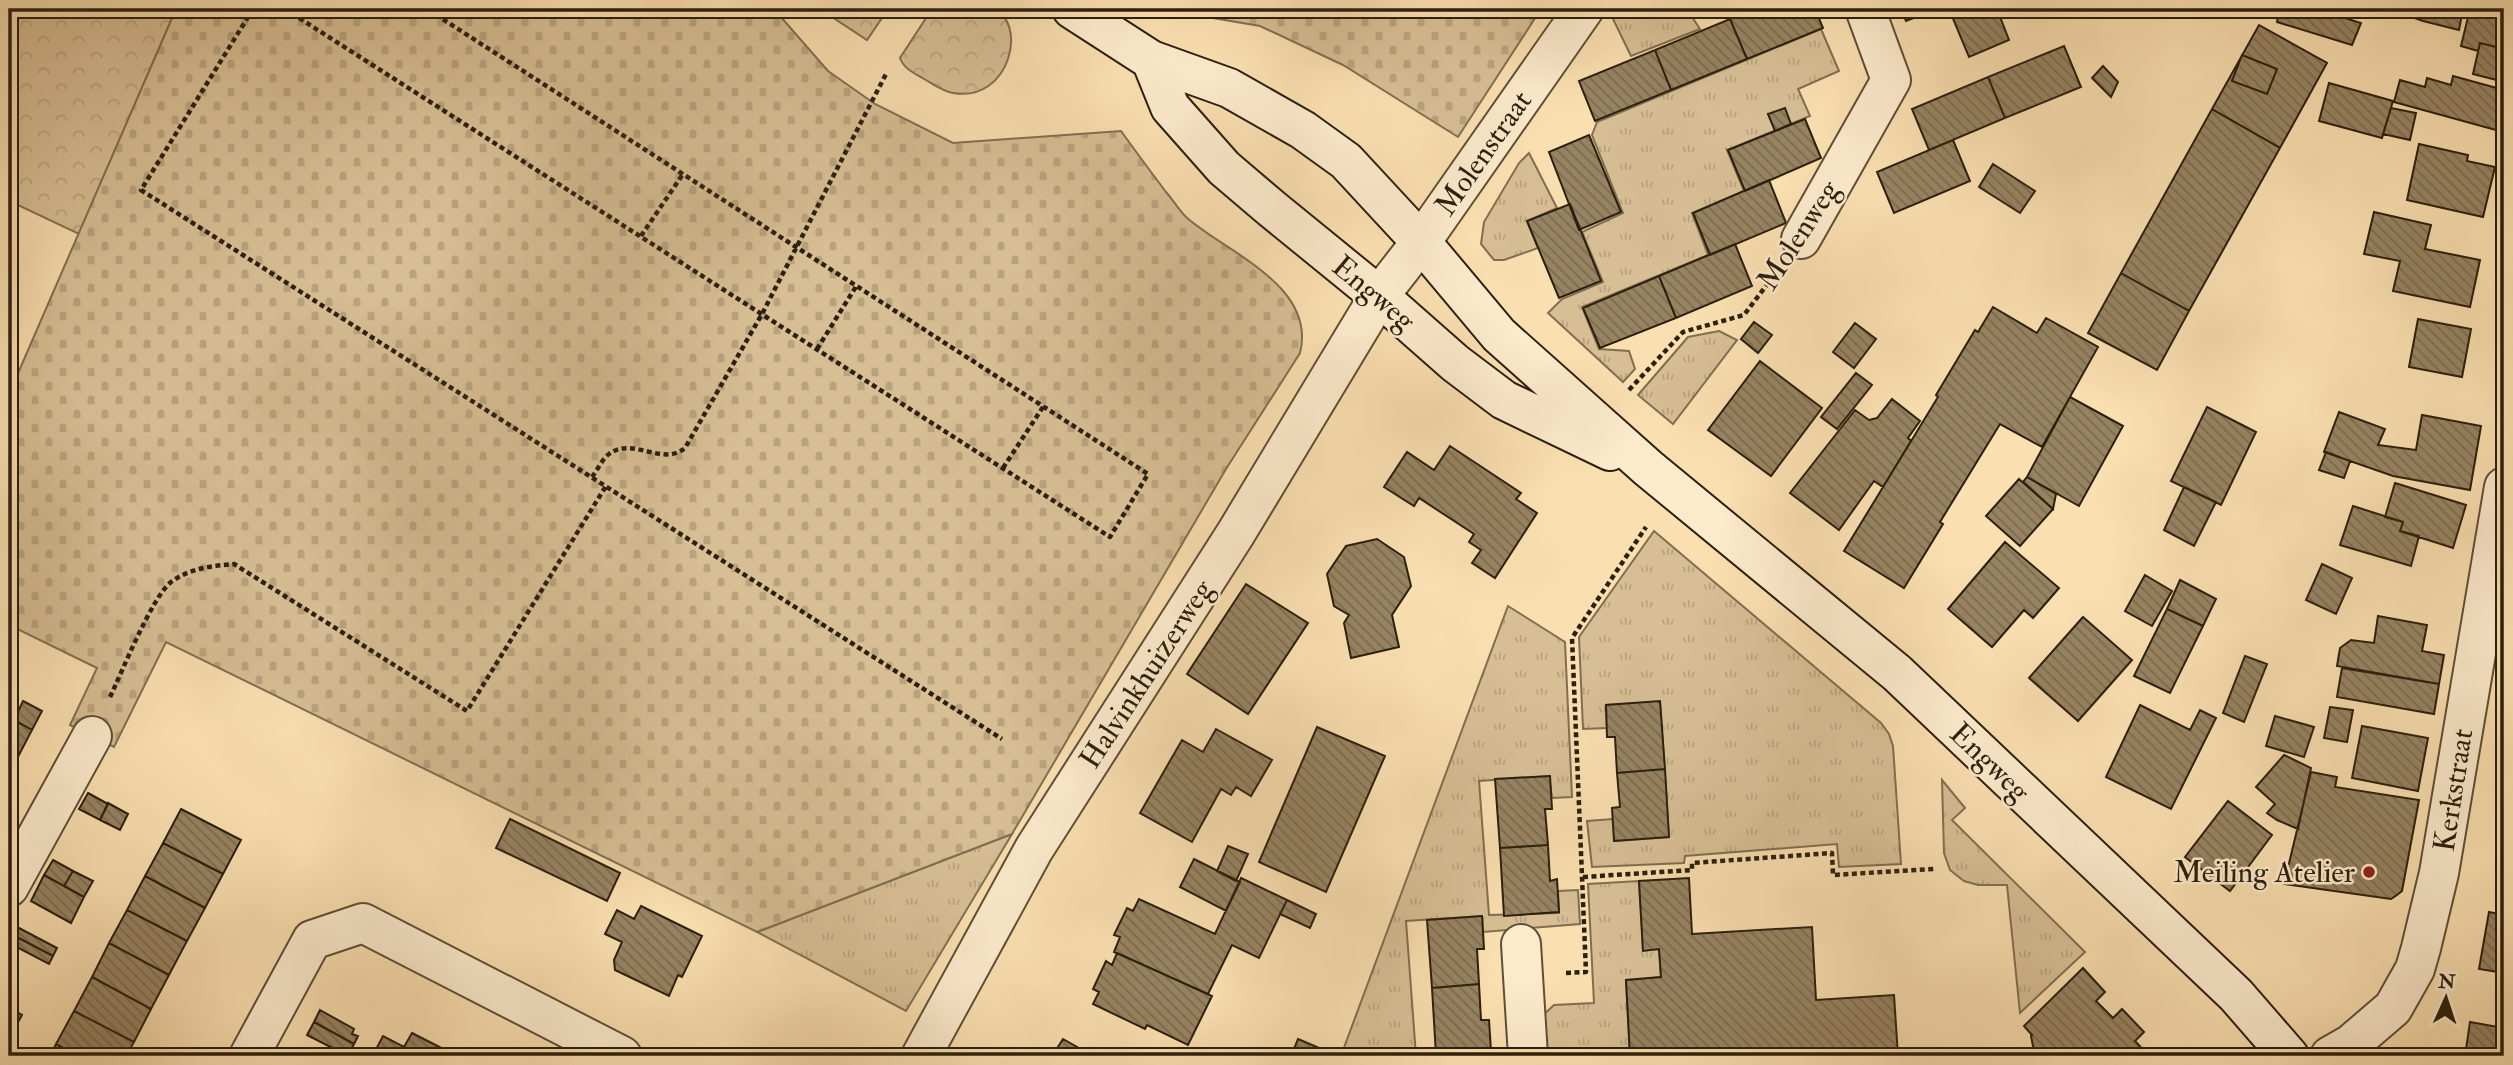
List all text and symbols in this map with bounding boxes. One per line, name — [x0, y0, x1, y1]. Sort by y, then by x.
street label: Molenstraat — [1427, 84, 1540, 223]
street label: Molenweg — [1749, 172, 1848, 297]
street label: Engweg — [1324, 248, 1424, 340]
street label: Halvinkhuizerweg — [1072, 572, 1222, 776]
street label: Engweg — [1942, 715, 2038, 810]
street label: Kerkstraat — [2426, 726, 2481, 854]
place label: Meiling Atelier — [2173, 854, 2355, 891]
marker: Meiling Atelier — [2361, 864, 2377, 880]
north arrow — [2412, 964, 2482, 1034]
text: N — [2437, 970, 2457, 995]

